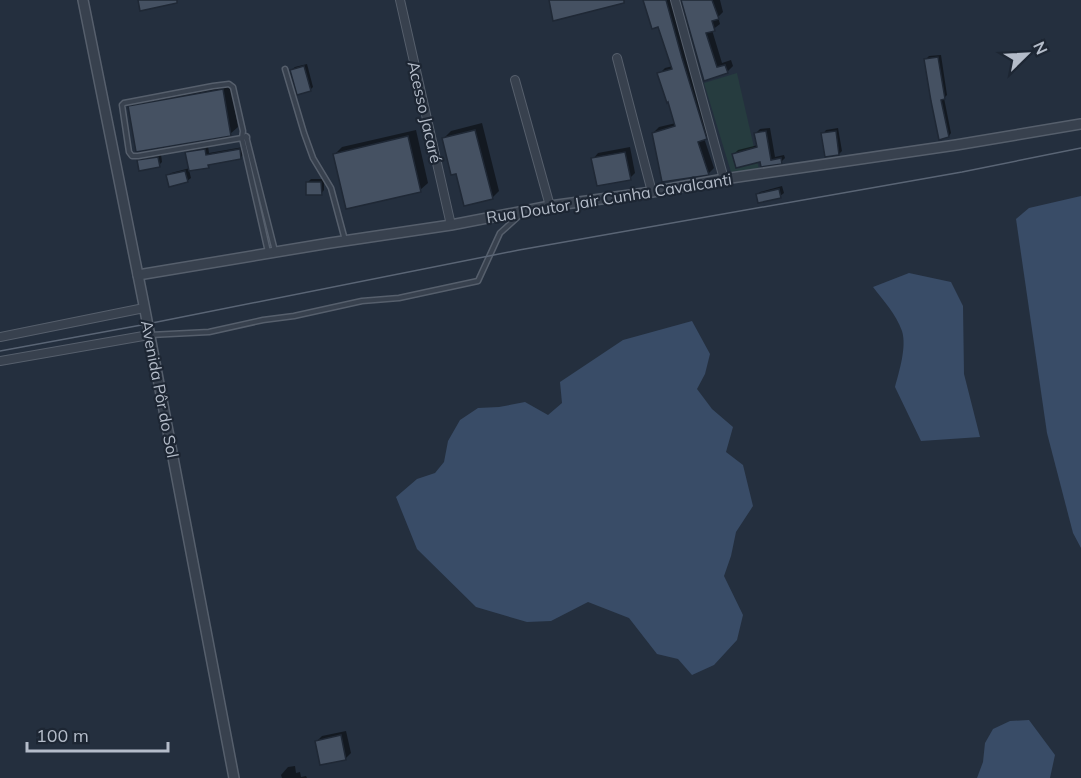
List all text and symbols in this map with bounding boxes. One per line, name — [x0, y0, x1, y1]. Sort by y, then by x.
north arrow — [997, 24, 1057, 84]
text: N — [1029, 38, 1052, 57]
street label: Acesso Jacaré — [404, 59, 446, 165]
street label: Rua Doutor Jair Cunha Cavalcanti — [485, 169, 733, 227]
street label: Avenida Pôr do Sol — [137, 318, 183, 460]
scale bar — [27, 715, 168, 753]
text: 100 m — [36, 724, 89, 747]

